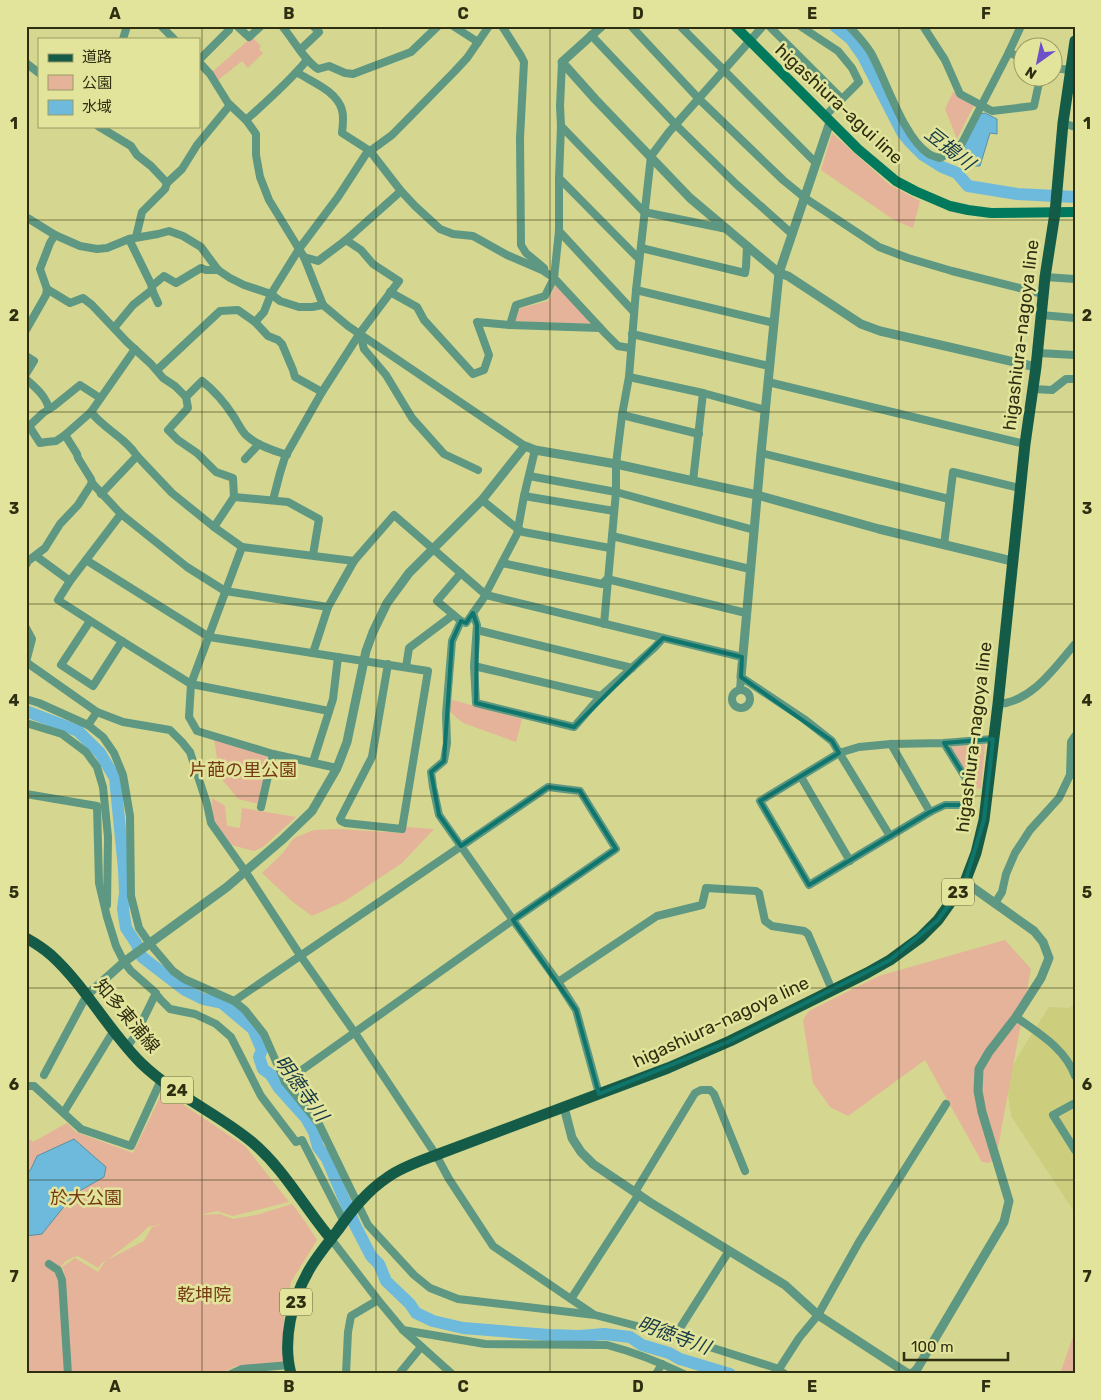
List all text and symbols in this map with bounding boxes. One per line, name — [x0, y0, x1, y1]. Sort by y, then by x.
text: A — [109, 4, 121, 23]
text: B — [283, 4, 295, 23]
text: C — [457, 4, 469, 23]
text: D — [632, 4, 644, 23]
text: E — [807, 4, 817, 23]
text: F — [981, 4, 991, 23]
legend — [38, 38, 200, 128]
north arrow — [1014, 38, 1064, 88]
street label: higashiura-agui line — [771, 39, 907, 169]
text: 道路 — [82, 48, 112, 66]
text: N — [1022, 63, 1040, 82]
text: 公園 — [82, 74, 112, 92]
text: 水域 — [82, 98, 112, 116]
text: 1 — [10, 114, 18, 133]
text: 1 — [1083, 114, 1091, 133]
water label: 豆搗川 — [920, 122, 981, 176]
street label: higashiura-nagoya line — [998, 238, 1044, 432]
text: 2 — [9, 306, 19, 325]
text: 2 — [1082, 306, 1092, 325]
text: 3 — [9, 499, 19, 518]
text: 3 — [1082, 499, 1092, 518]
street label: higashiura-nagoya line — [951, 640, 997, 834]
text: 4 — [9, 691, 20, 710]
text: 4 — [1082, 691, 1093, 710]
park label: 片葩の里公園 — [189, 759, 297, 781]
road number: 23 — [942, 879, 974, 906]
text: 5 — [9, 883, 19, 902]
text: 5 — [1082, 883, 1092, 902]
street label: higashiura-nagoya line — [629, 971, 813, 1073]
street label: 知多東浦線 — [90, 974, 164, 1058]
water label: 明徳寺川 — [270, 1051, 334, 1127]
text: 6 — [9, 1075, 19, 1094]
text: 6 — [1082, 1075, 1092, 1094]
road number: 24 — [161, 1076, 193, 1104]
park label: 於大公園 — [50, 1187, 122, 1209]
text: 7 — [9, 1267, 19, 1286]
text: 7 — [1082, 1267, 1092, 1286]
park label: 乾坤院 — [177, 1284, 231, 1306]
road number: 23 — [280, 1288, 312, 1315]
water label: 明徳寺川 — [634, 1312, 715, 1360]
scale bar — [904, 1330, 1007, 1362]
text: 100 m — [911, 1338, 953, 1356]
text: A — [109, 1377, 121, 1396]
text: B — [283, 1377, 295, 1396]
text: C — [457, 1377, 469, 1396]
text: D — [632, 1377, 644, 1396]
text: E — [807, 1377, 817, 1396]
text: F — [981, 1377, 991, 1396]

